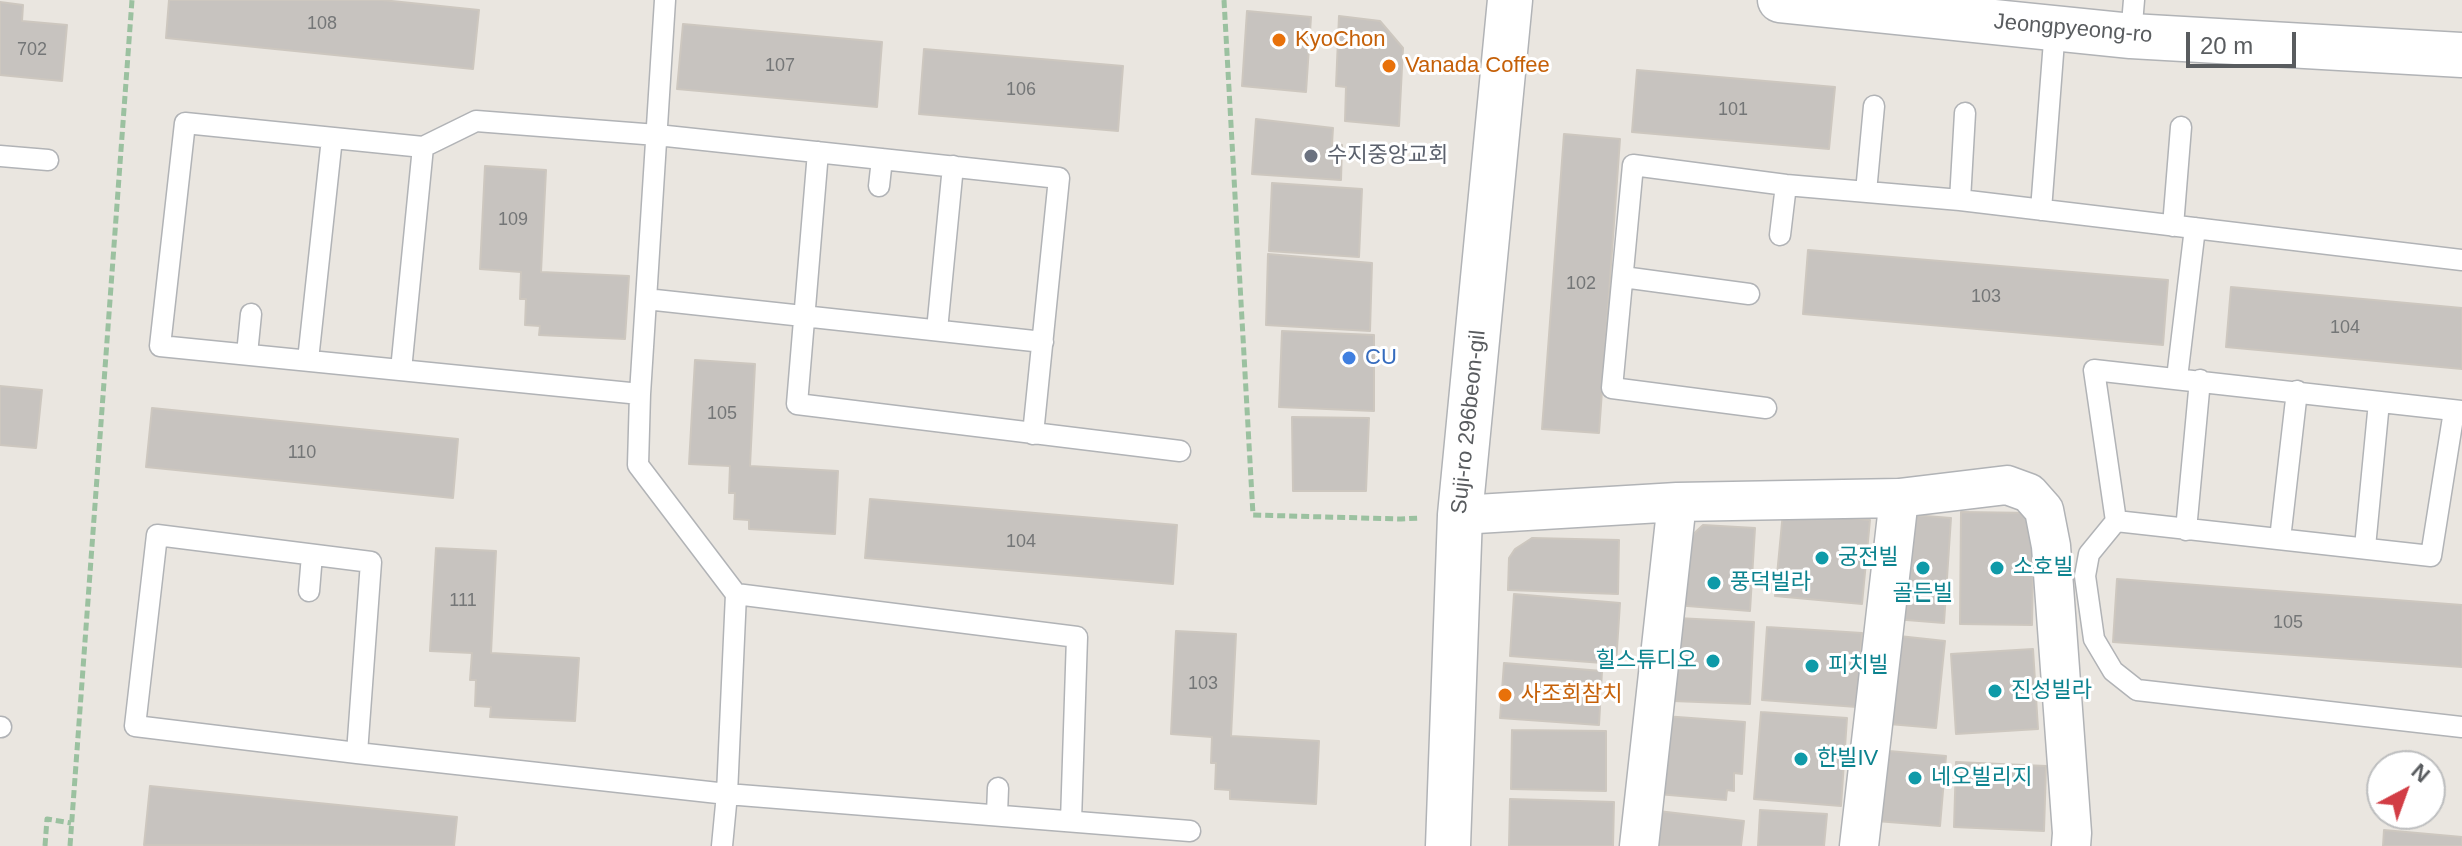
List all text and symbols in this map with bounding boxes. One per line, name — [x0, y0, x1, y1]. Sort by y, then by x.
street label: Jeongpyeong-ro — [1993, 9, 2153, 49]
house number: 108 — [307, 13, 337, 35]
scale bar — [2190, 16, 2300, 66]
place label: KyoChon — [1295, 27, 1386, 53]
marker: KyoChon — [1270, 31, 1288, 49]
text: 20 m — [2200, 32, 2253, 59]
house number: 702 — [17, 39, 47, 61]
place label: Vanada Coffee — [1405, 53, 1550, 79]
house number: 107 — [765, 55, 795, 77]
marker: Vanada Coffee — [1380, 57, 1398, 75]
house number: 106 — [1006, 79, 1036, 101]
house number: 101 — [1718, 99, 1748, 121]
place label: 수지중앙교회 — [1327, 143, 1448, 169]
marker: 수지중앙교회 — [1302, 147, 1320, 165]
house number: 109 — [498, 209, 528, 231]
house number: 102 — [1566, 273, 1596, 295]
house number: 103 — [1971, 286, 2001, 308]
house number: 104 — [2330, 317, 2360, 339]
street label: Suji-ro 296beon-gil — [1446, 329, 1492, 515]
place label: CU — [1365, 345, 1397, 371]
marker: CU — [1340, 349, 1358, 367]
house number: 105 — [707, 403, 737, 425]
house number: 110 — [288, 442, 316, 464]
house number: 104 — [1006, 531, 1036, 553]
place label: 궁전빌 — [1838, 545, 1899, 571]
marker: 궁전빌 — [1813, 549, 1831, 567]
place label: 소호빌 — [2013, 555, 2074, 581]
marker: 골든빌 — [1914, 559, 1932, 577]
marker: 소호빌 — [1988, 559, 2006, 577]
place label: 풍덕빌라 — [1730, 570, 1811, 596]
marker: 풍덕빌라 — [1705, 574, 1723, 592]
place label: 골든빌 — [1893, 581, 1953, 607]
house number: 111 — [449, 590, 477, 612]
house number: 105 — [2273, 612, 2303, 634]
place label: 힐스튜디오 — [1596, 648, 1697, 674]
marker: 힐스튜디오 — [1704, 652, 1722, 670]
place label: 피치빌 — [1828, 653, 1889, 679]
marker: 피치빌 — [1803, 657, 1821, 675]
house number: 103 — [1188, 673, 1218, 695]
place label: 진성빌라 — [2011, 678, 2092, 704]
place label: 사조회참치 — [1521, 682, 1622, 708]
marker: 진성빌라 — [1986, 682, 2004, 700]
marker: 사조회참치 — [1496, 686, 1514, 704]
place label: 한빌IV — [1817, 746, 1878, 772]
marker: 한빌IV — [1792, 750, 1810, 768]
north arrow — [2366, 750, 2446, 830]
text: N — [2407, 758, 2435, 788]
place label: 네오빌리지 — [1931, 765, 2032, 791]
marker: 네오빌리지 — [1906, 769, 1924, 787]

